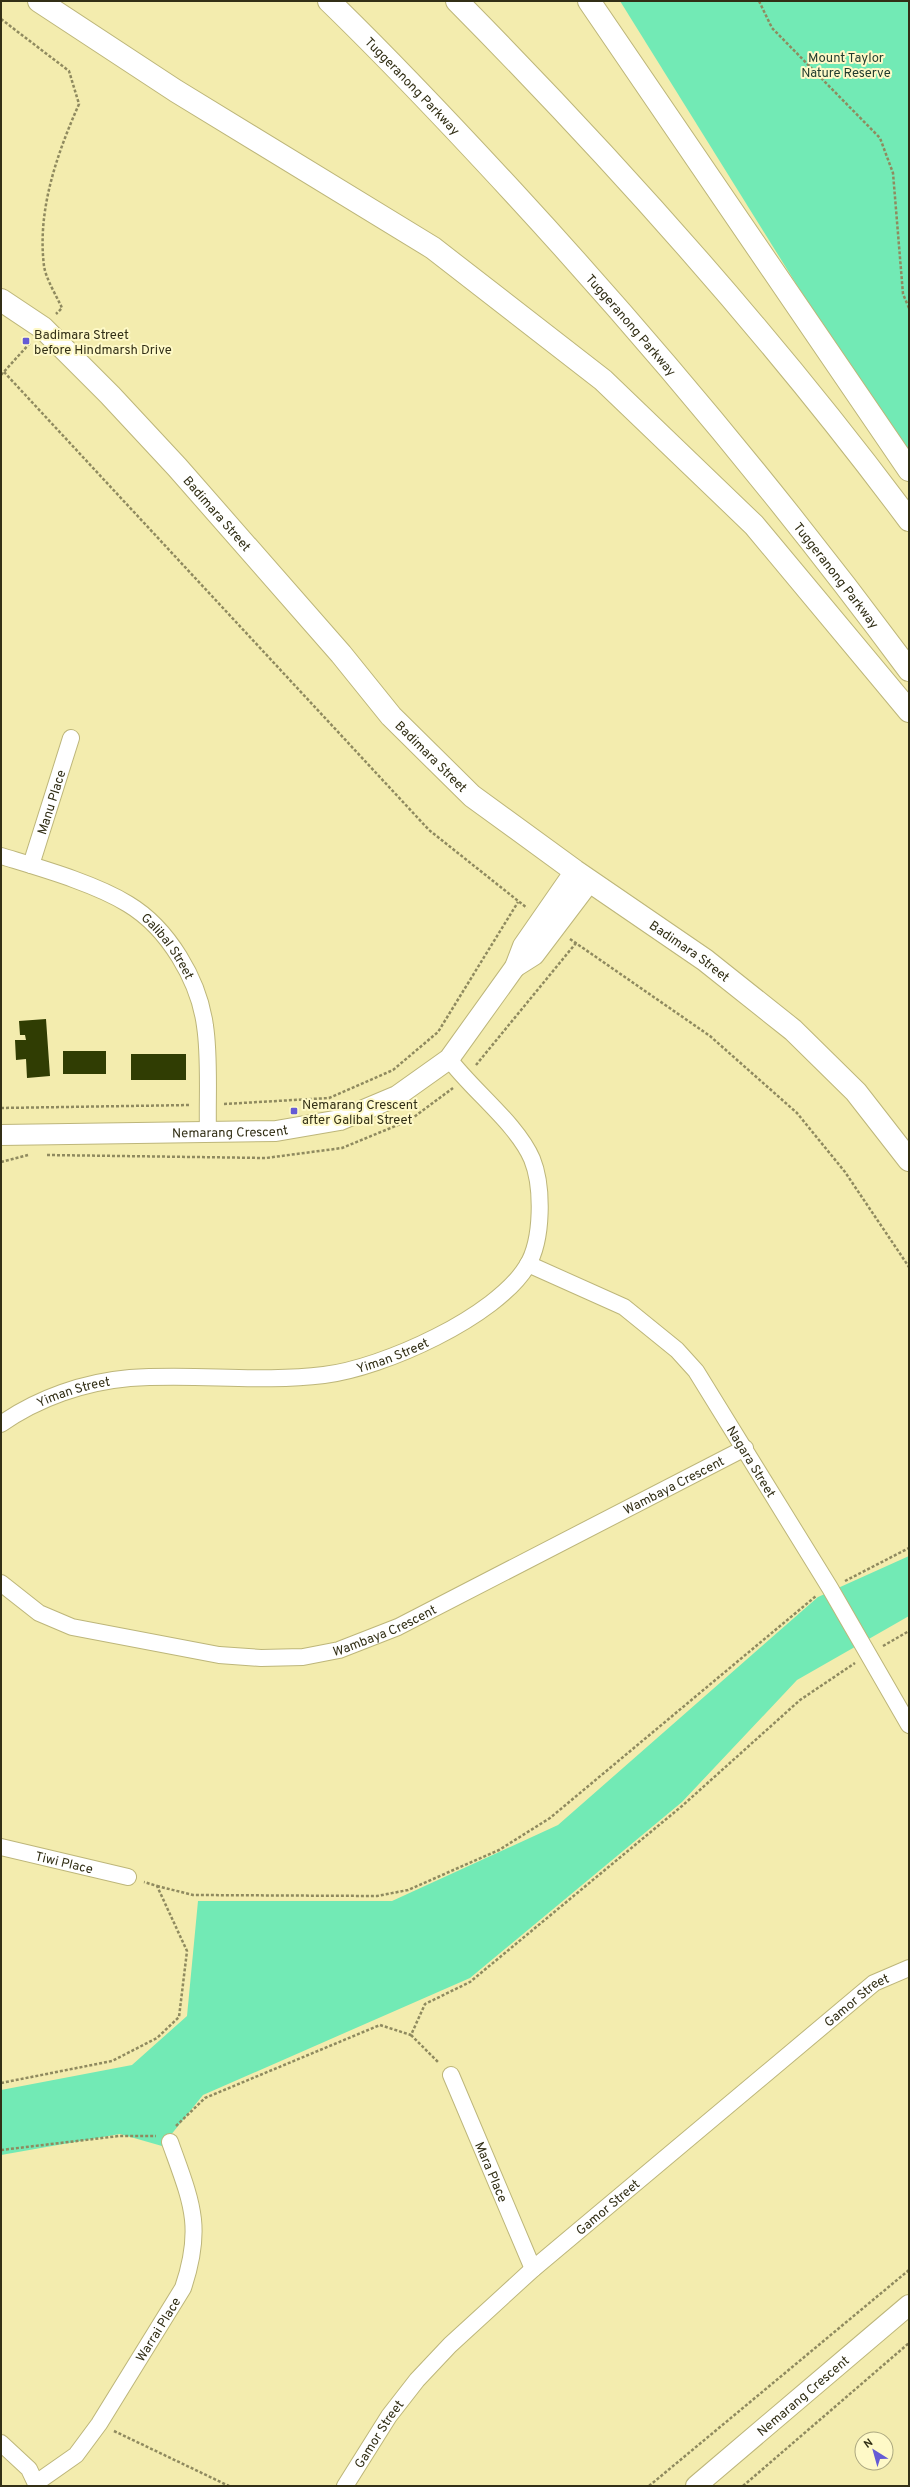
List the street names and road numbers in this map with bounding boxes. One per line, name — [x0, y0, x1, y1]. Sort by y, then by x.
street label: Tuggeranong Parkway — [360, 35, 462, 139]
street label: Tuggeranong Parkway — [581, 272, 679, 380]
street label: Badimara Street — [179, 474, 253, 556]
street label: Tuggeranong Parkway — [789, 520, 881, 633]
street label: Badimara Street — [391, 718, 470, 797]
street label: Manu Place — [35, 768, 70, 837]
street label: Galibal Street — [137, 911, 196, 983]
street label: Badimara Street — [646, 918, 732, 986]
street label: Nemarang Crescent — [172, 1123, 290, 1143]
street label: Yiman Street — [355, 1336, 432, 1378]
street label: Yiman Street — [35, 1375, 111, 1412]
street label: Nagara Street — [722, 1424, 778, 1501]
street label: Wambaya Crescent — [621, 1454, 728, 1519]
street label: Wambaya Crescent — [332, 1603, 440, 1661]
street label: Tiwi Place — [33, 1849, 94, 1878]
street label: Gamor Street — [822, 1971, 892, 2031]
street label: Mara Place — [470, 2140, 510, 2205]
street label: Gamor Street — [573, 2177, 644, 2239]
street label: Warrai Place — [133, 2295, 185, 2365]
street label: Nemarang Crescent — [755, 2353, 853, 2441]
street label: Gamor Street — [352, 2398, 408, 2472]

